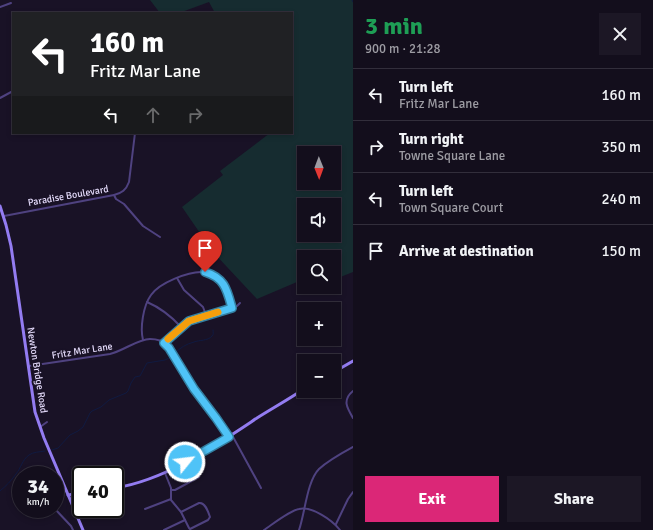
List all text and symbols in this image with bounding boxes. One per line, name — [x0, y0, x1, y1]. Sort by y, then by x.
text: 3 min — [365, 11, 423, 41]
button: close — [599, 13, 641, 55]
text: 160 m — [90, 26, 164, 60]
icon: left — [24, 28, 76, 80]
text: 900 m · 21:28 — [365, 41, 441, 57]
text: Fritz Mar Lane — [90, 60, 201, 82]
text: Turn left — [399, 78, 453, 96]
icon: left — [365, 84, 387, 106]
text: 160 m — [601, 86, 641, 104]
text: Fritz Mar Lane — [399, 96, 479, 112]
icon: left — [100, 104, 122, 126]
icon: ahead — [142, 104, 164, 126]
icon: right — [184, 104, 206, 126]
text: Turn right — [399, 130, 464, 148]
icon: right — [365, 136, 387, 158]
text: 350 m — [601, 138, 641, 156]
north arrow — [297, 146, 341, 190]
map controls — [297, 146, 341, 398]
text: Towne Square Lane — [399, 148, 505, 164]
text: Turn left — [399, 182, 453, 200]
street label: Paradise Boulevard — [27, 183, 109, 209]
icon: left — [365, 188, 387, 210]
text: 240 m — [601, 190, 641, 208]
button: sound — [297, 198, 341, 242]
text: Town Square Court — [399, 200, 503, 216]
pin — [188, 231, 222, 272]
icon: arrive — [194, 237, 216, 259]
icon: arrive — [365, 240, 387, 262]
text: Arrive at destination — [399, 242, 534, 260]
text: 150 m — [601, 242, 641, 260]
button: search — [297, 250, 341, 294]
button: + — [297, 302, 341, 346]
street label: Newton Bridge Road — [24, 326, 50, 414]
street label: Fritz Mar Lane — [51, 340, 113, 362]
button: − — [297, 354, 341, 398]
position arrow — [164, 441, 206, 483]
speed limit sign: 40 — [72, 466, 124, 518]
text: 34 — [27, 474, 49, 499]
button: Exit — [365, 476, 499, 522]
button: Share — [507, 476, 641, 522]
text: km/h — [27, 496, 49, 508]

